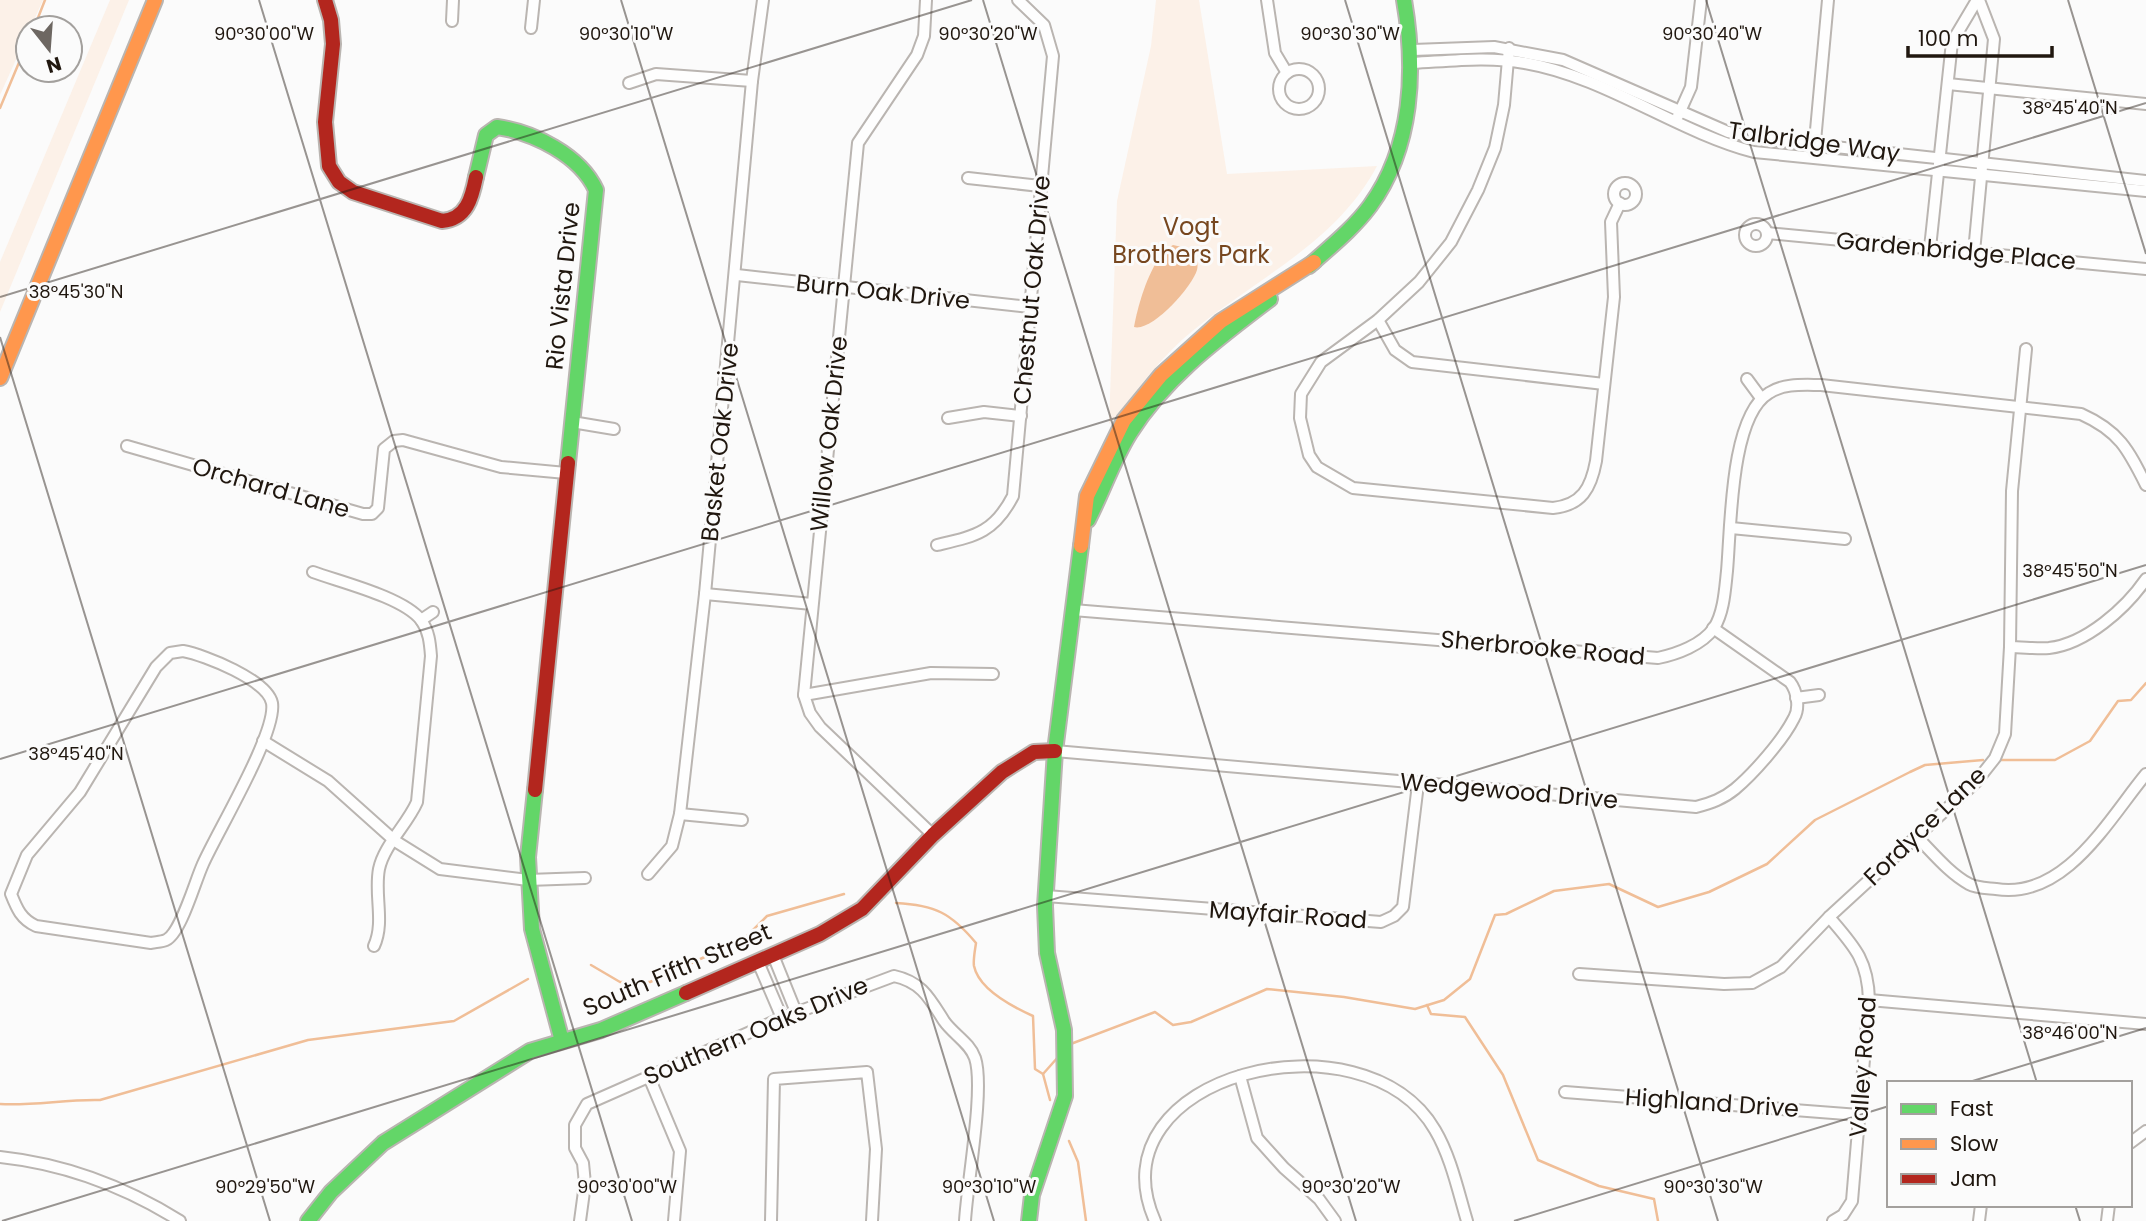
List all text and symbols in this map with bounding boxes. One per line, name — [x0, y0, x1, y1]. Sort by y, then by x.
north arrow — [14, 14, 84, 84]
scale bar — [1908, 14, 2052, 58]
text: 90°30'00"W — [214, 21, 315, 46]
text: 90°30'10"W — [579, 21, 674, 46]
text: 90°30'20"W — [938, 21, 1038, 46]
text: 90°30'30"W — [1300, 21, 1400, 46]
text: 90°30'40"W — [1662, 21, 1763, 46]
text: 100 m — [1918, 24, 1978, 53]
text: N — [43, 50, 65, 80]
text: 38°45'40"N — [2022, 95, 2118, 120]
street label: Talbridge Way — [1726, 113, 1903, 170]
street label: Chestnut Oak Drive — [1005, 174, 1058, 406]
street label: Rio Vista Drive — [537, 200, 588, 371]
park label: Vogt Brothers Park — [1112, 210, 1270, 271]
street label: Gardenbridge Place — [1835, 224, 2077, 277]
street label: Burn Oak Drive — [794, 266, 972, 317]
text: 38°45'30"N — [29, 279, 123, 304]
street label: Willow Oak Drive — [802, 334, 855, 533]
street label: Basket Oak Drive — [693, 341, 746, 543]
street label: Orchard Lane — [189, 449, 354, 526]
text: 38°45'50"N — [2022, 558, 2118, 583]
street label: Sherbrooke Road — [1439, 622, 1647, 673]
text: 38°45'40"N — [28, 741, 124, 766]
street label: Fordyce Lane — [1856, 759, 1993, 893]
street label: Wedgewood Drive — [1399, 765, 1619, 816]
street label: Mayfair Road — [1208, 893, 1368, 936]
street label: South Fifth Street — [577, 915, 776, 1024]
street label: Southern Oaks Drive — [638, 968, 873, 1093]
street label: Valley Road — [1841, 995, 1884, 1139]
text: 38°46'00"N — [2022, 1020, 2118, 1045]
street label: Highland Drive — [1624, 1080, 1800, 1125]
legend — [1887, 1081, 2132, 1207]
text: Fast — [1950, 1094, 1993, 1123]
text: Slow — [1950, 1129, 1998, 1158]
text: Jam — [1950, 1164, 1997, 1193]
text: 90°29'50"W — [215, 1174, 315, 1199]
text: 90°30'00"W — [577, 1174, 678, 1199]
text: 90°30'10"W — [942, 1174, 1037, 1199]
text: 90°30'20"W — [1301, 1174, 1401, 1199]
text: 90°30'30"W — [1663, 1174, 1763, 1199]

